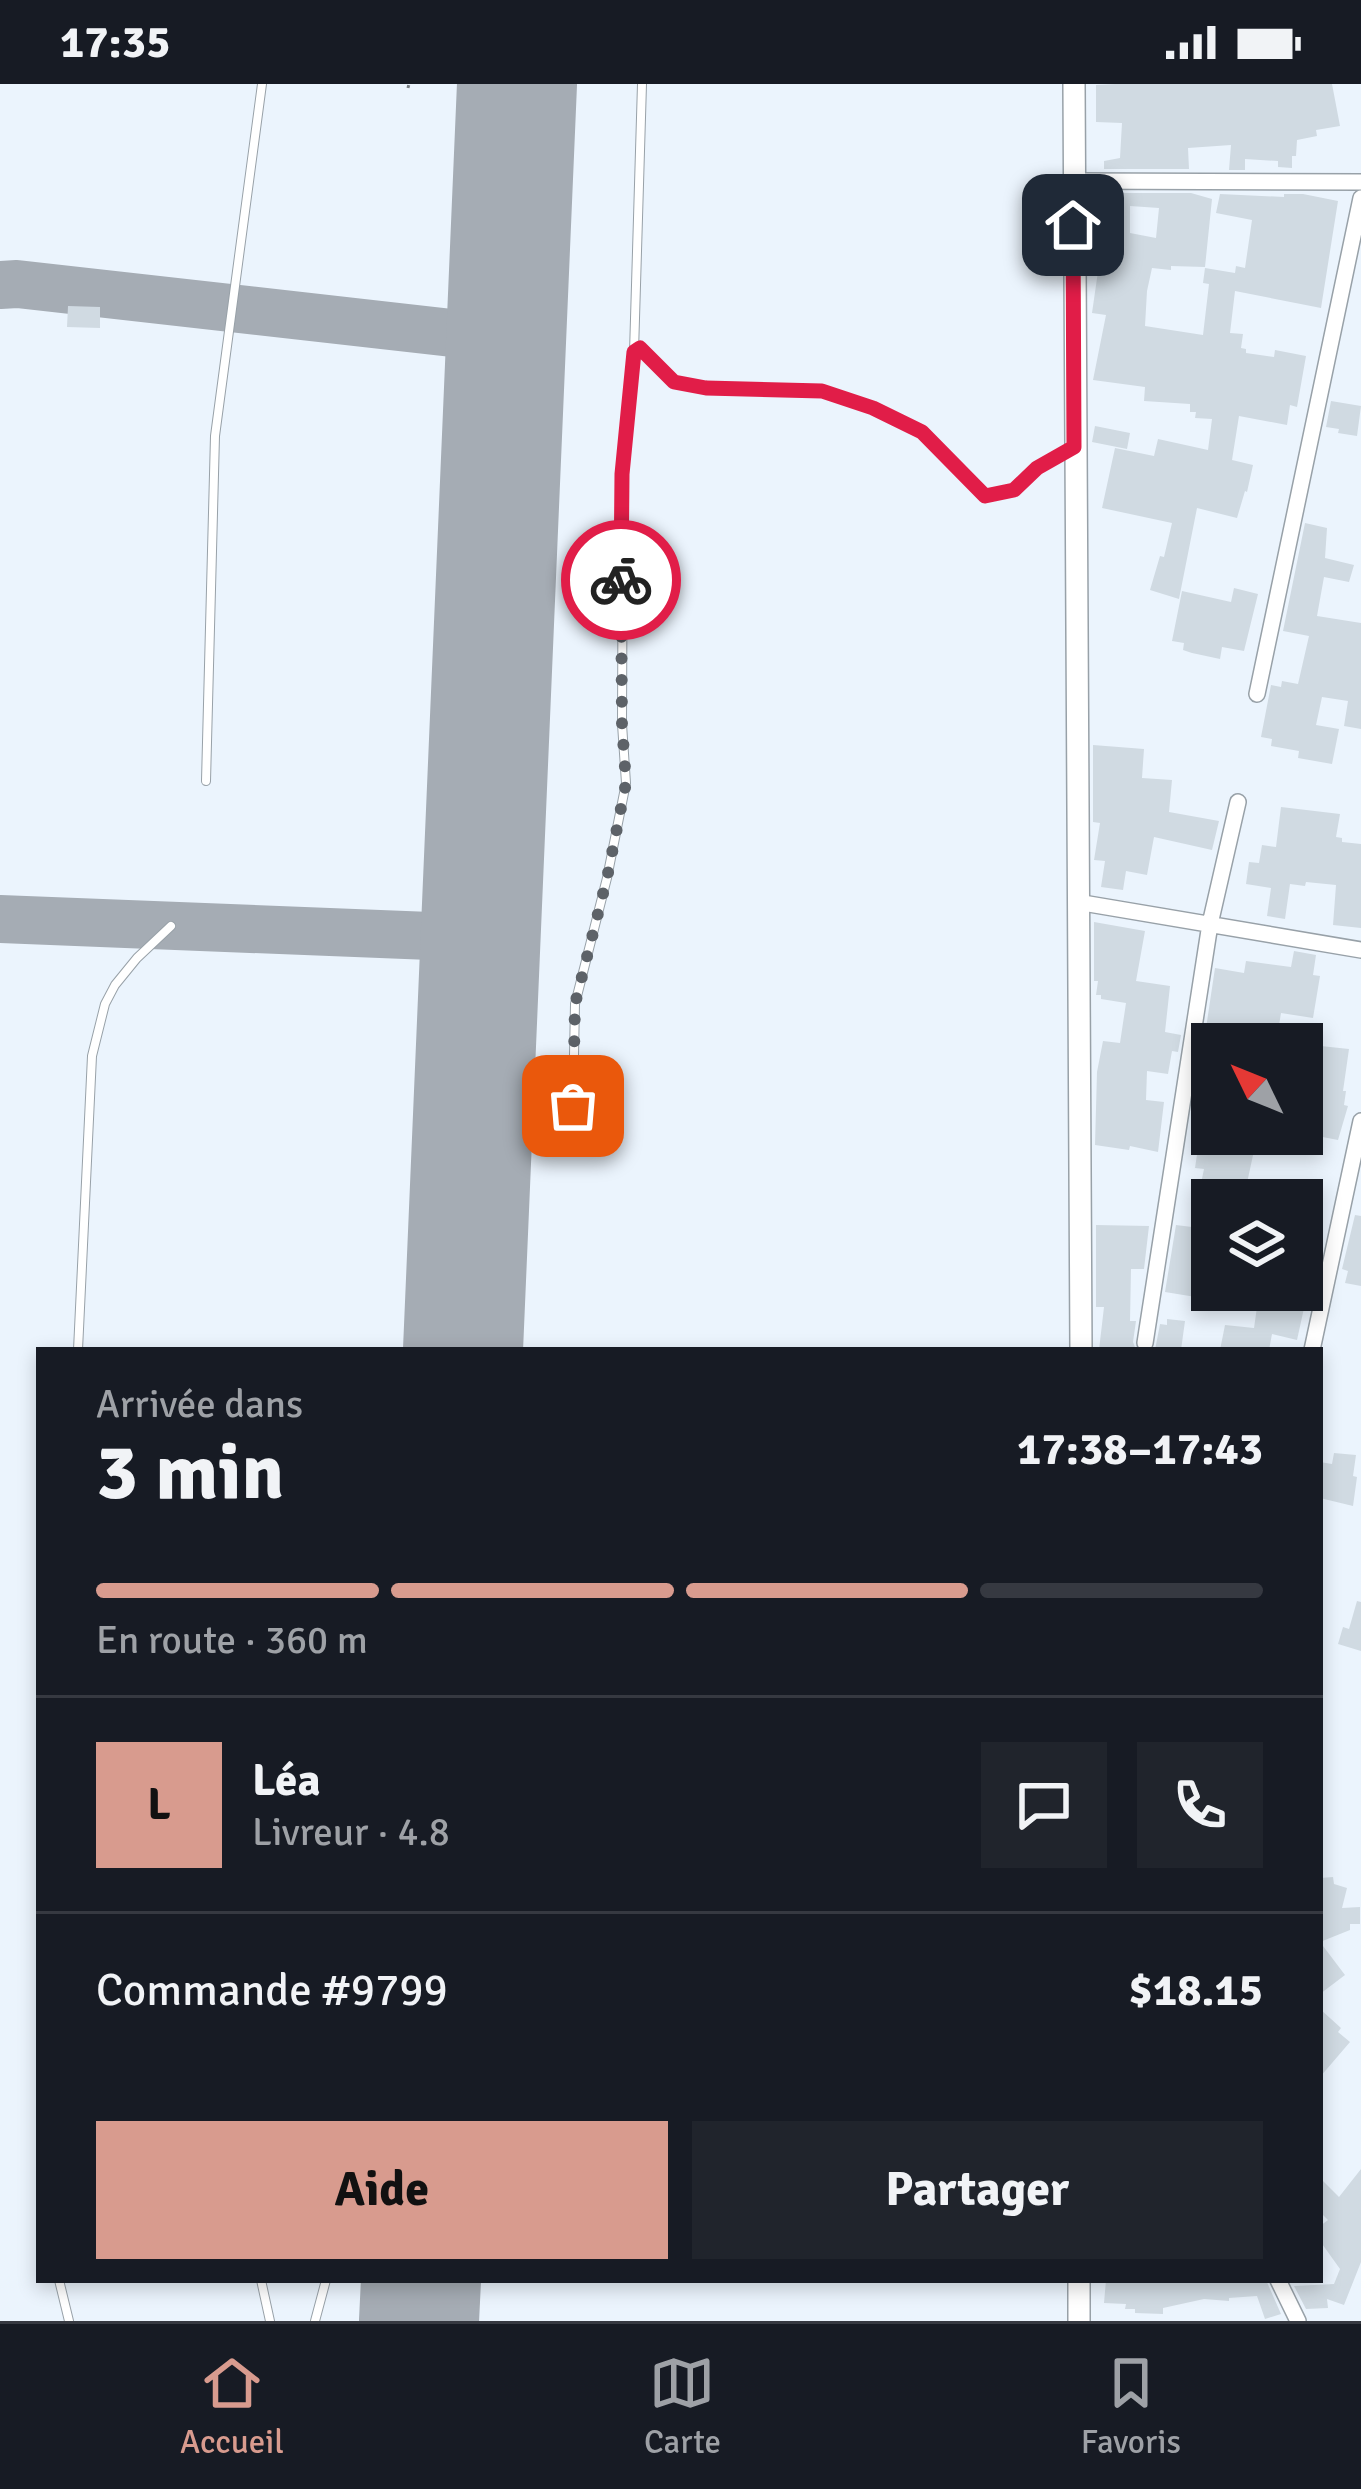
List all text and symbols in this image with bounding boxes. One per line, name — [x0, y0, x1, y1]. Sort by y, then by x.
text: 17:35 — [60, 15, 170, 70]
pin — [1022, 174, 1124, 276]
icon: home — [1040, 192, 1106, 258]
courier — [561, 520, 681, 640]
icon: bike — [588, 547, 654, 613]
north arrow — [1191, 1023, 1323, 1155]
map controls — [1191, 1023, 1323, 1311]
pin — [522, 1055, 624, 1157]
icon: bag — [540, 1073, 606, 1139]
button: layers — [1191, 1179, 1323, 1311]
text: Arrivée dans — [96, 1380, 303, 1428]
text: 17:38–17:43 — [1017, 1422, 1263, 1477]
text: 3 min — [96, 1425, 284, 1521]
text: En route · 360 m — [96, 1616, 368, 1664]
button: chat — [981, 1742, 1107, 1868]
button: phone — [1137, 1742, 1263, 1868]
text: Léa — [252, 1753, 321, 1808]
text: L — [147, 1777, 171, 1832]
text: Livreur · 4.8 — [252, 1808, 450, 1856]
text: Commande #9799 — [96, 1963, 448, 2018]
text: $18.15 — [1129, 1963, 1263, 2018]
button: Aide — [96, 2121, 668, 2259]
button: Partager — [692, 2121, 1263, 2259]
tab: Accueil — [180, 2350, 284, 2463]
tab: Carte — [644, 2350, 721, 2463]
tab: Favoris — [1081, 2350, 1181, 2463]

